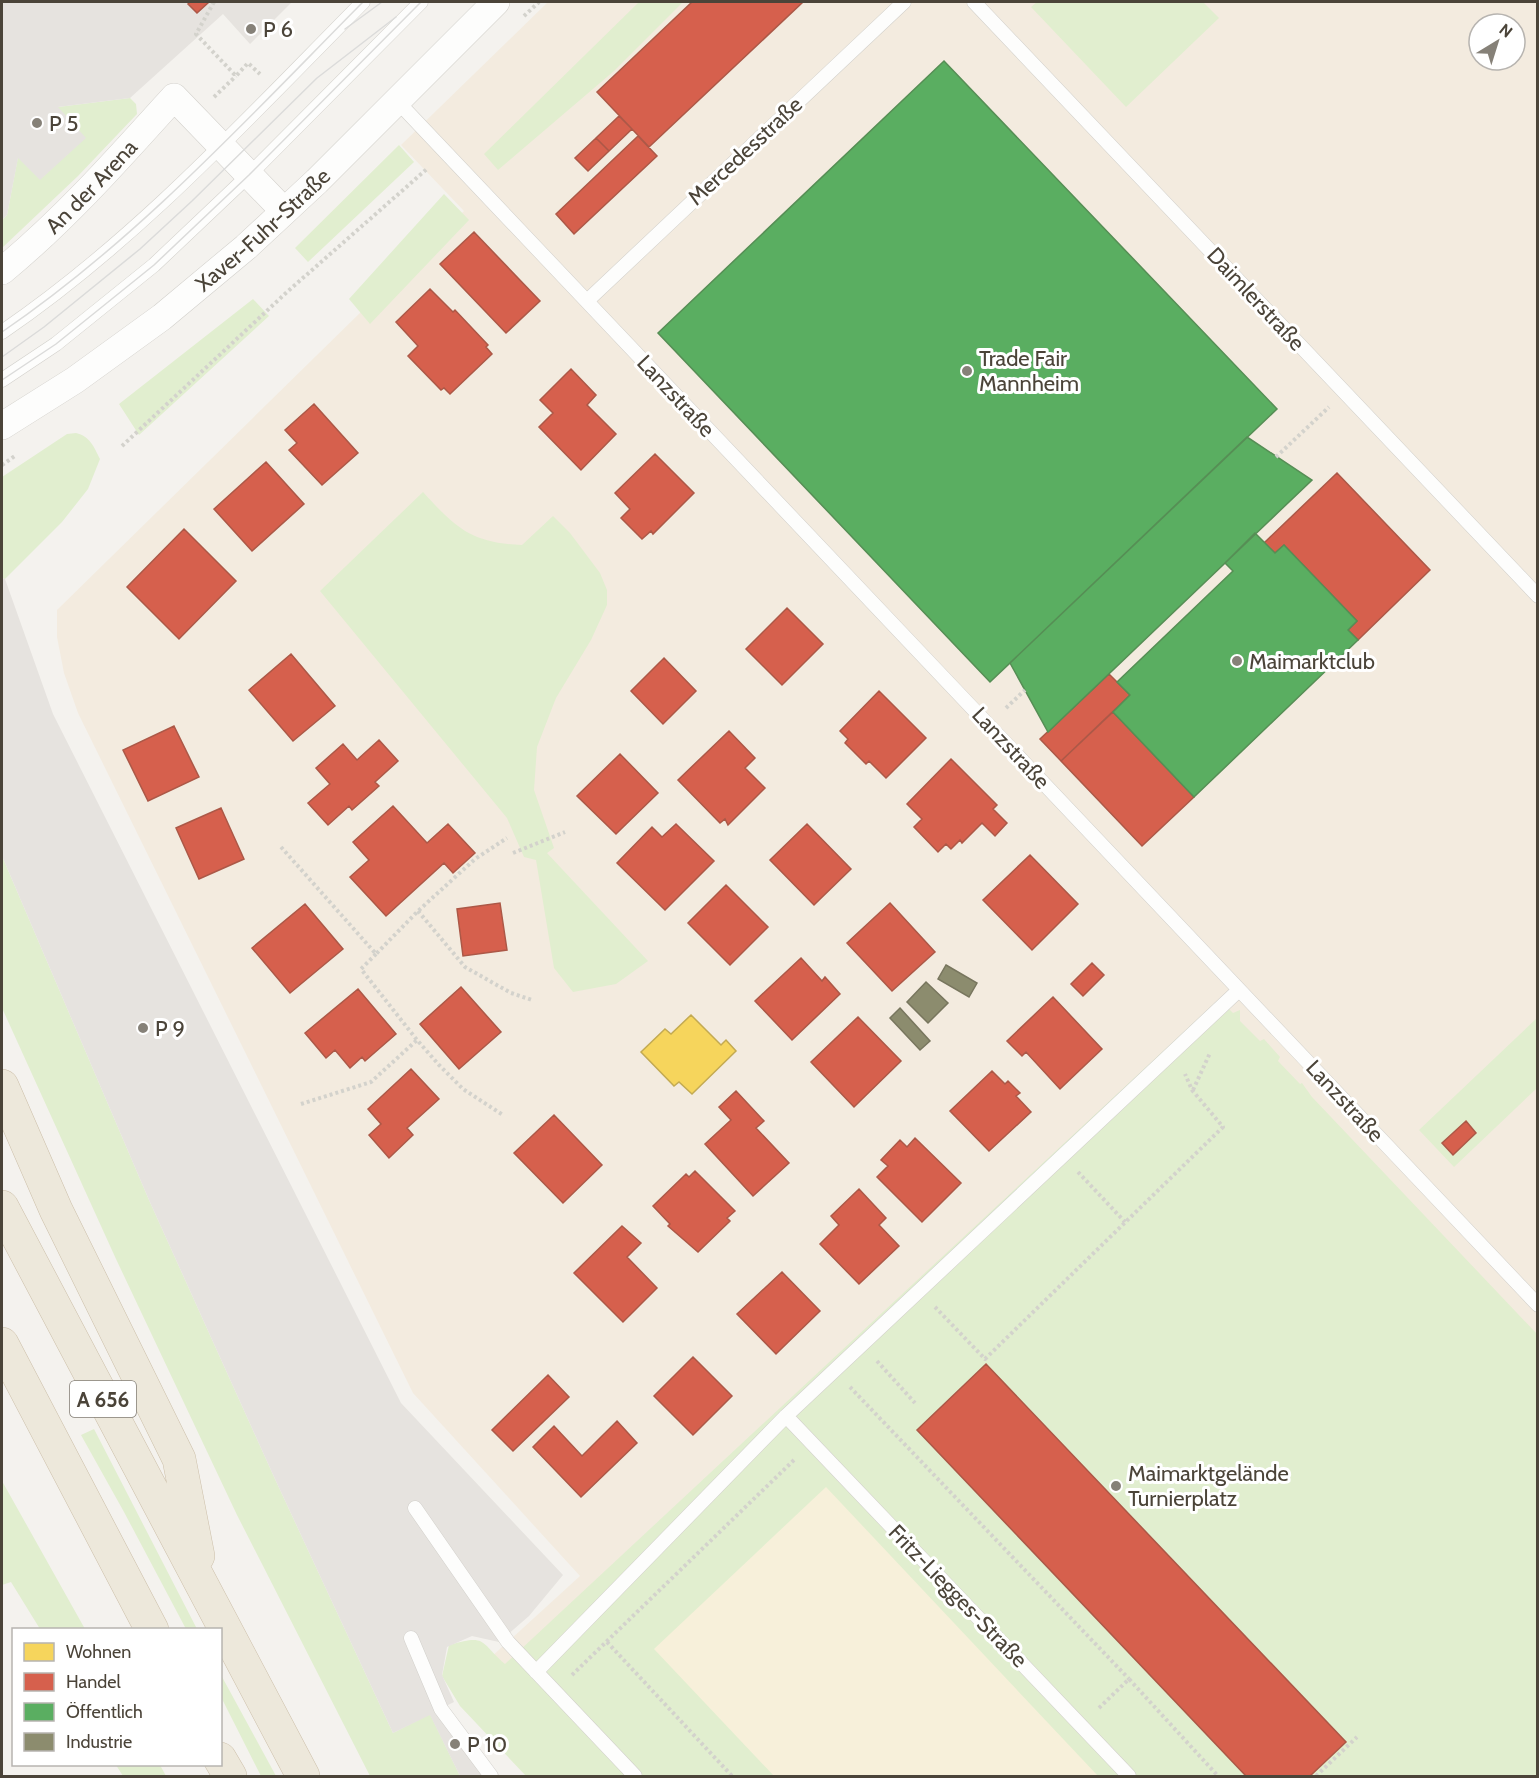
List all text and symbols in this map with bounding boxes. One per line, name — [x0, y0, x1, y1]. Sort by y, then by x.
north arrow — [1467, 12, 1527, 72]
place label: P 6 — [263, 16, 293, 43]
text: N — [1496, 20, 1516, 42]
marker: P 6 — [244, 22, 258, 36]
street label: Mercedesstraße — [682, 91, 808, 211]
place label: P 5 — [49, 110, 78, 137]
marker: P 5 — [30, 116, 44, 130]
street label: An der Arena — [40, 133, 143, 239]
street label: Xaver-Fuhr-Straße — [190, 162, 336, 297]
street label: Daimlerstraße — [1201, 242, 1311, 356]
place label: Trade Fair Mannheim — [979, 345, 1079, 397]
street label: Lanzstraße — [631, 349, 721, 443]
marker: Trade Fair Mannheim — [960, 364, 974, 378]
place label: Maimarktclub — [1249, 648, 1375, 675]
marker: Maimarktclub — [1230, 654, 1244, 668]
street label: Lanzstraße — [966, 701, 1056, 795]
place label: P 9 — [155, 1015, 185, 1042]
marker: P 9 — [136, 1021, 150, 1035]
street label: Lanzstraße — [1300, 1054, 1390, 1148]
road number: A 656 — [70, 1381, 136, 1417]
place label: Maimarktgelände Turnierplatz — [1128, 1460, 1289, 1512]
marker: Maimarktgelände Turnierplatz — [1109, 1479, 1123, 1493]
street label: Fritz-Liegges-Straße — [883, 1519, 1033, 1673]
legend — [12, 1628, 222, 1766]
text: Wohnen — [66, 1641, 131, 1663]
text: Handel — [66, 1671, 121, 1693]
text: Öffentlich — [66, 1701, 143, 1723]
text: Industrie — [66, 1731, 132, 1753]
place label: P 10 — [467, 1731, 507, 1758]
marker: P 10 — [448, 1737, 462, 1751]

